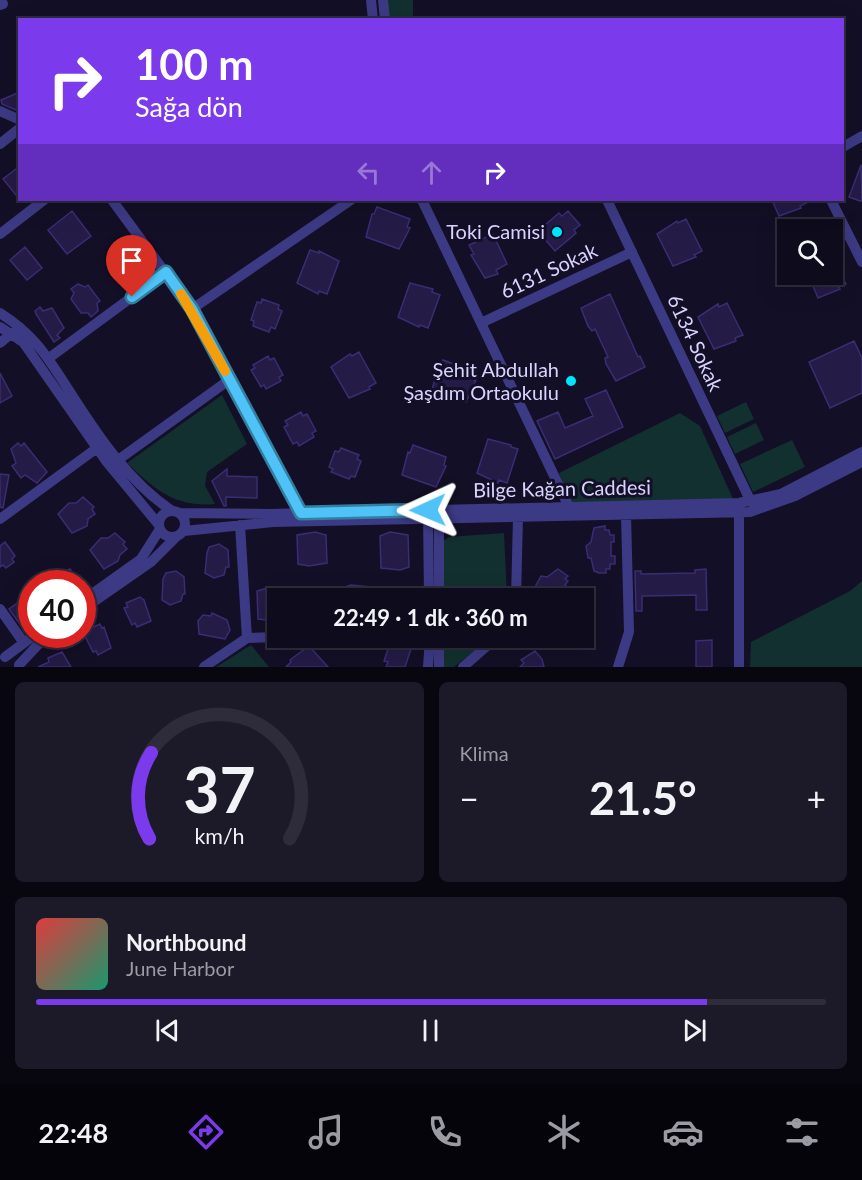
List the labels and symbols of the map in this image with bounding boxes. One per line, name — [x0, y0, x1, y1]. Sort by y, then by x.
place label: Toki Camisi — [446, 219, 545, 243]
marker: Toki Camisi — [550, 225, 564, 239]
pin — [106, 235, 157, 297]
street label: 6131 Sokak — [496, 237, 601, 303]
street label: 6134 Sokak — [663, 290, 729, 395]
place label: Şehit Abdullah Şaşdım Ortaokulu — [403, 357, 559, 404]
marker: Şehit Abdullah Şaşdım Ortaokulu — [564, 374, 578, 388]
street label: Bilge Kağan Caddesi — [473, 474, 651, 502]
position arrow — [396, 478, 460, 542]
speed limit sign: 40 — [18, 570, 96, 648]

